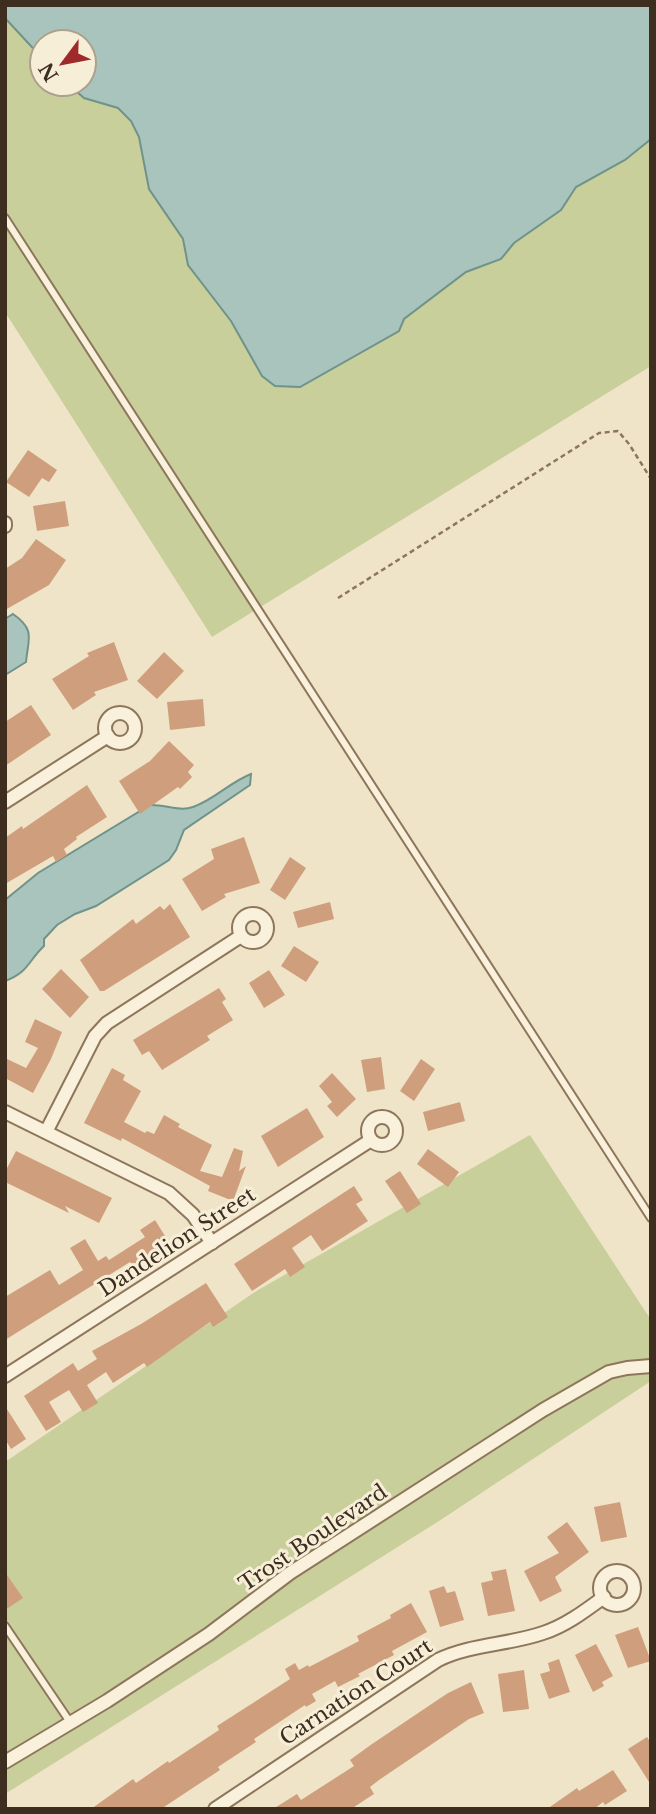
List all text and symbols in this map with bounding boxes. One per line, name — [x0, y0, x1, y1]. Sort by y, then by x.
north arrow — [28, 28, 98, 98]
text: N — [34, 58, 63, 85]
street label: Dandelion Street — [94, 1181, 260, 1302]
street label: Trost Boulevard — [234, 1479, 392, 1597]
street label: Carnation Court — [275, 1633, 437, 1751]

